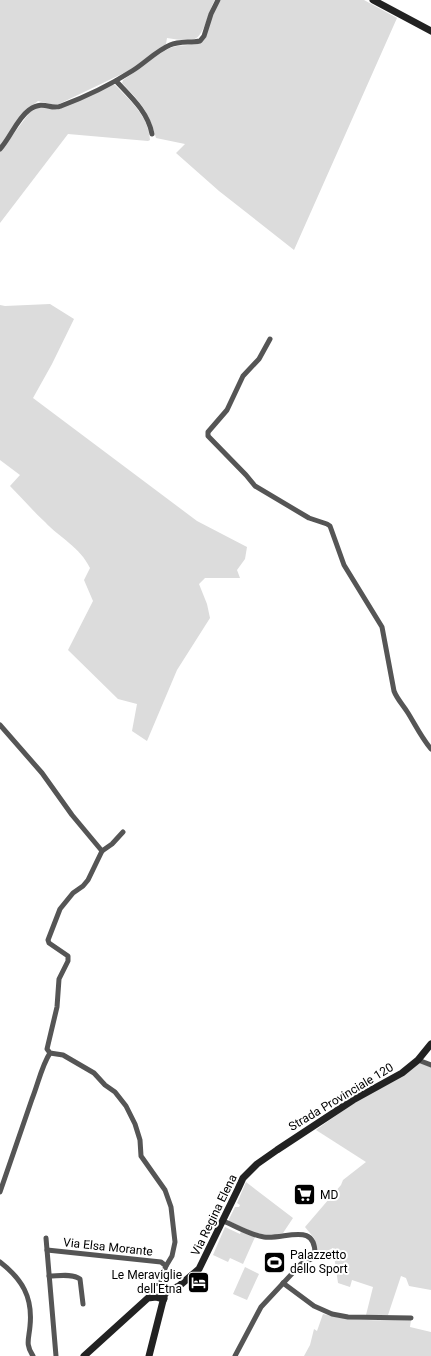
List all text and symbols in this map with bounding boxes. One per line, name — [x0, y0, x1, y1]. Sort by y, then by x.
street label: Strada Provinciale 120 — [286, 1060, 396, 1134]
street label: Via Regina Elena — [188, 1172, 240, 1258]
supermarket icon: MD — [292, 1182, 318, 1208]
place label: MD — [320, 1188, 338, 1202]
street label: Via Elsa Morante — [62, 1235, 154, 1259]
place label: Palazzetto dello Sport — [290, 1248, 348, 1276]
sports icon: Palazzetto dello Sport — [261, 1249, 287, 1275]
place label: Le Meraviglie dell'Etna — [111, 1268, 182, 1296]
hotel icon: Le Meraviglie dell'Etna — [185, 1269, 211, 1295]

